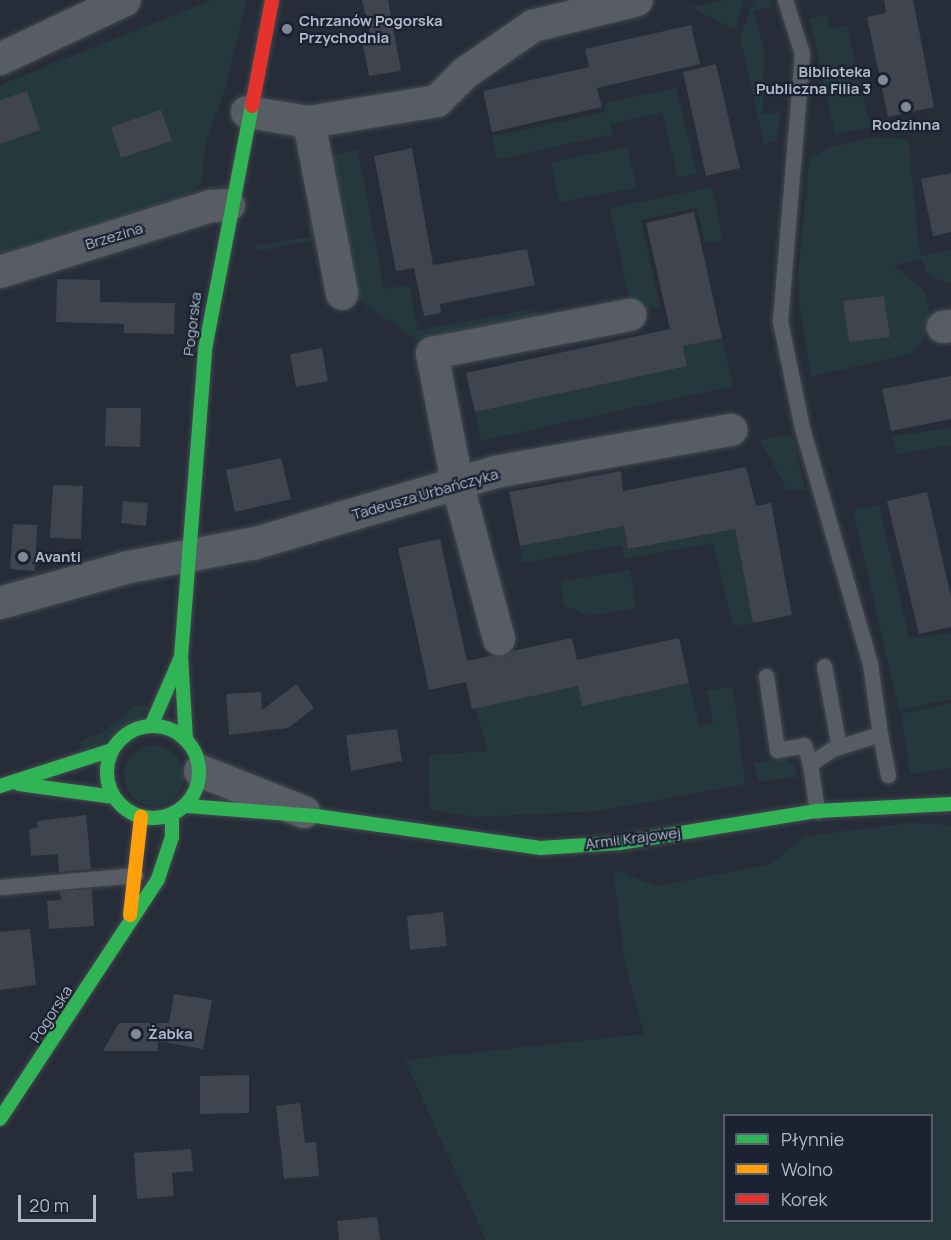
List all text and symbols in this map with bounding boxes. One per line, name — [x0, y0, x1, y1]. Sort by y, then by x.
place label: Chrzanów Pogorska Przychodnia — [299, 11, 443, 46]
marker: Chrzanów Pogorska Przychodnia — [280, 22, 294, 36]
place label: Biblioteka Publiczna Filia 3 — [756, 62, 871, 97]
marker: Biblioteka Publiczna Filia 3 — [876, 73, 890, 87]
marker: Rodzinna — [899, 100, 913, 114]
place label: Rodzinna — [872, 116, 940, 134]
street label: Brzezina — [83, 219, 145, 253]
street label: Pogorska — [179, 291, 205, 357]
street label: Tadeusza Urbańczyka — [350, 465, 500, 523]
place label: Avanti — [35, 548, 81, 566]
marker: Avanti — [16, 550, 30, 564]
street label: Armii Krajowej — [584, 823, 682, 853]
street label: Pogorska — [26, 982, 76, 1046]
place label: Żabka — [148, 1025, 193, 1043]
marker: Żabka — [129, 1027, 143, 1041]
legend — [723, 1114, 933, 1222]
text: Płynnie — [781, 1127, 844, 1151]
text: Wolno — [781, 1157, 833, 1181]
scale bar — [21, 1183, 99, 1221]
text: Korek — [781, 1187, 827, 1211]
text: 20 m — [29, 1193, 69, 1217]

